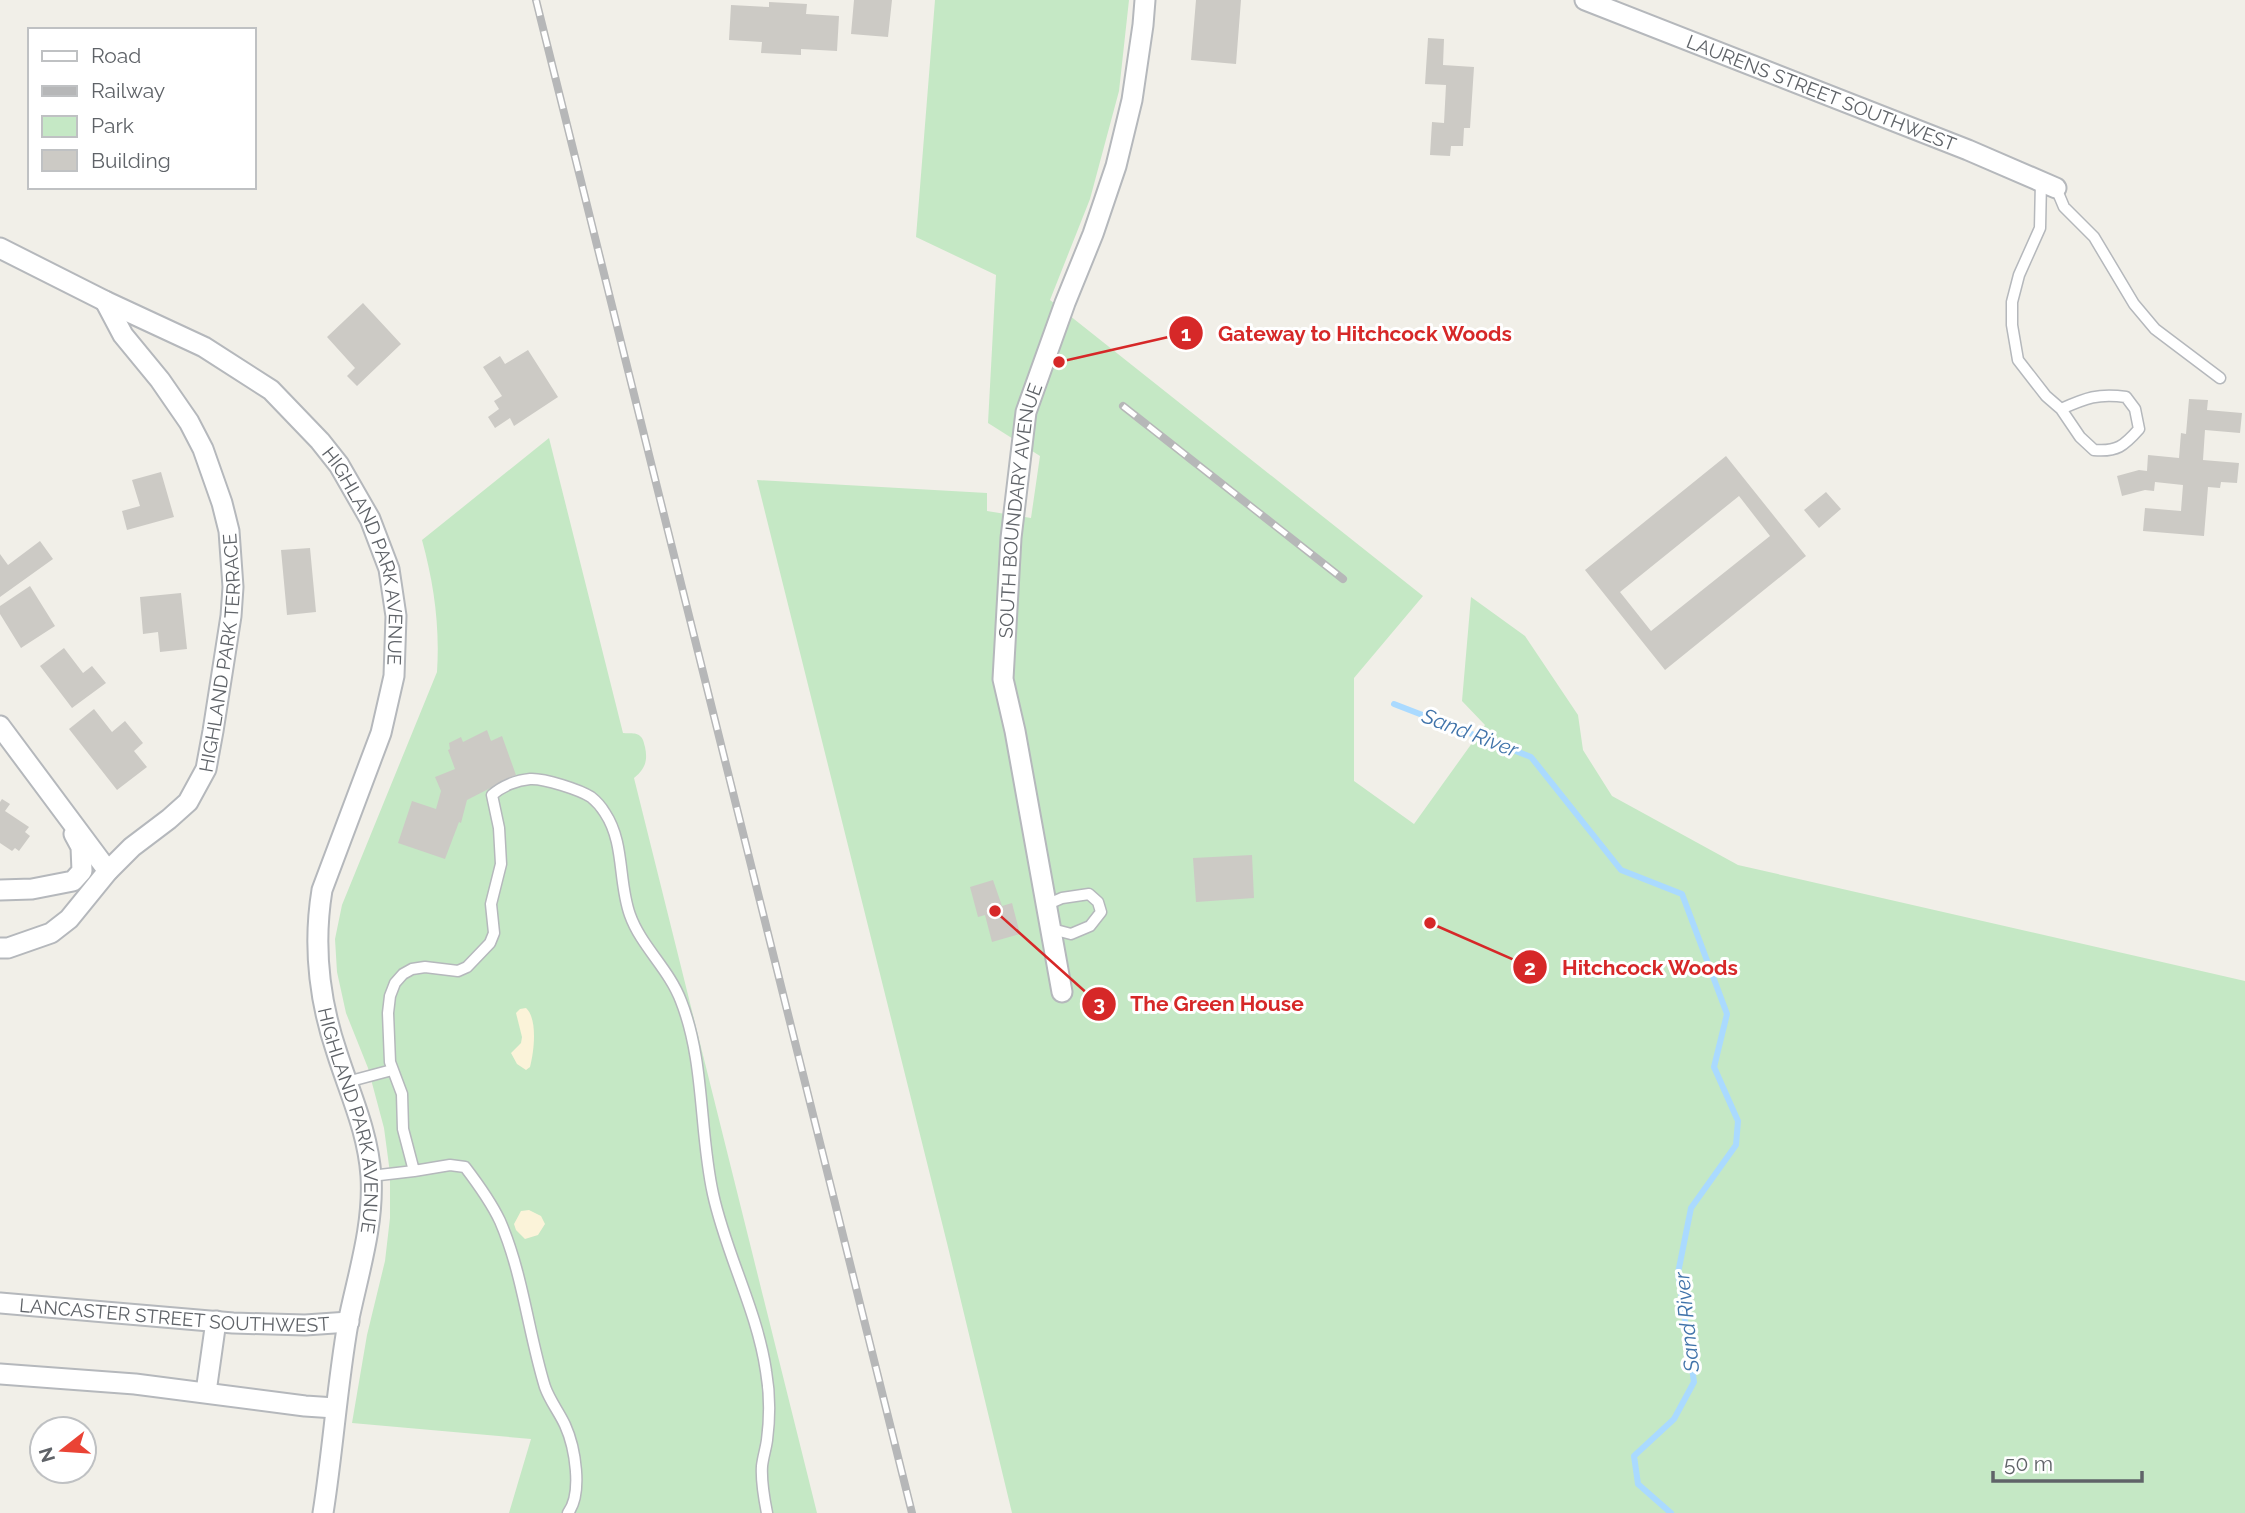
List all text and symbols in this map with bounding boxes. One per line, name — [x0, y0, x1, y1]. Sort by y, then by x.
legend — [28, 28, 256, 189]
street label: LAURENS STREET SOUTHWEST — [1684, 30, 1960, 155]
text: Road — [91, 43, 141, 68]
text: Railway — [91, 78, 165, 103]
text: Park — [91, 113, 134, 138]
text: Building — [91, 148, 171, 173]
callout: Gateway to Hitchcock Woods — [1169, 312, 1527, 354]
text: 1 — [1181, 321, 1191, 346]
text: Gateway to Hitchcock Woods — [1218, 321, 1512, 346]
street label: SOUTH BOUNDARY AVENUE — [994, 380, 1046, 639]
street label: HIGHLAND PARK AVENUE — [318, 442, 407, 666]
street label: HIGHLAND PARK TERRACE — [195, 533, 244, 774]
water label: Sand River — [1418, 702, 1522, 762]
callout: Hitchcock Woods — [1512, 946, 1752, 988]
text: 2 — [1524, 955, 1536, 980]
text: Hitchcock Woods — [1562, 955, 1738, 980]
callout: The Green House — [1081, 983, 1318, 1025]
text: 3 — [1093, 991, 1105, 1016]
text: The Green House — [1130, 991, 1304, 1016]
street label: HIGHLAND PARK AVENUE — [314, 1005, 382, 1235]
water label: Sand River — [1669, 1270, 1704, 1374]
street label: LANCASTER STREET SOUTHWEST — [19, 1294, 331, 1336]
north arrow — [28, 1415, 98, 1485]
scale bar — [1993, 1440, 2142, 1484]
text: N — [34, 1445, 59, 1465]
text: 50 m — [2004, 1451, 2053, 1476]

